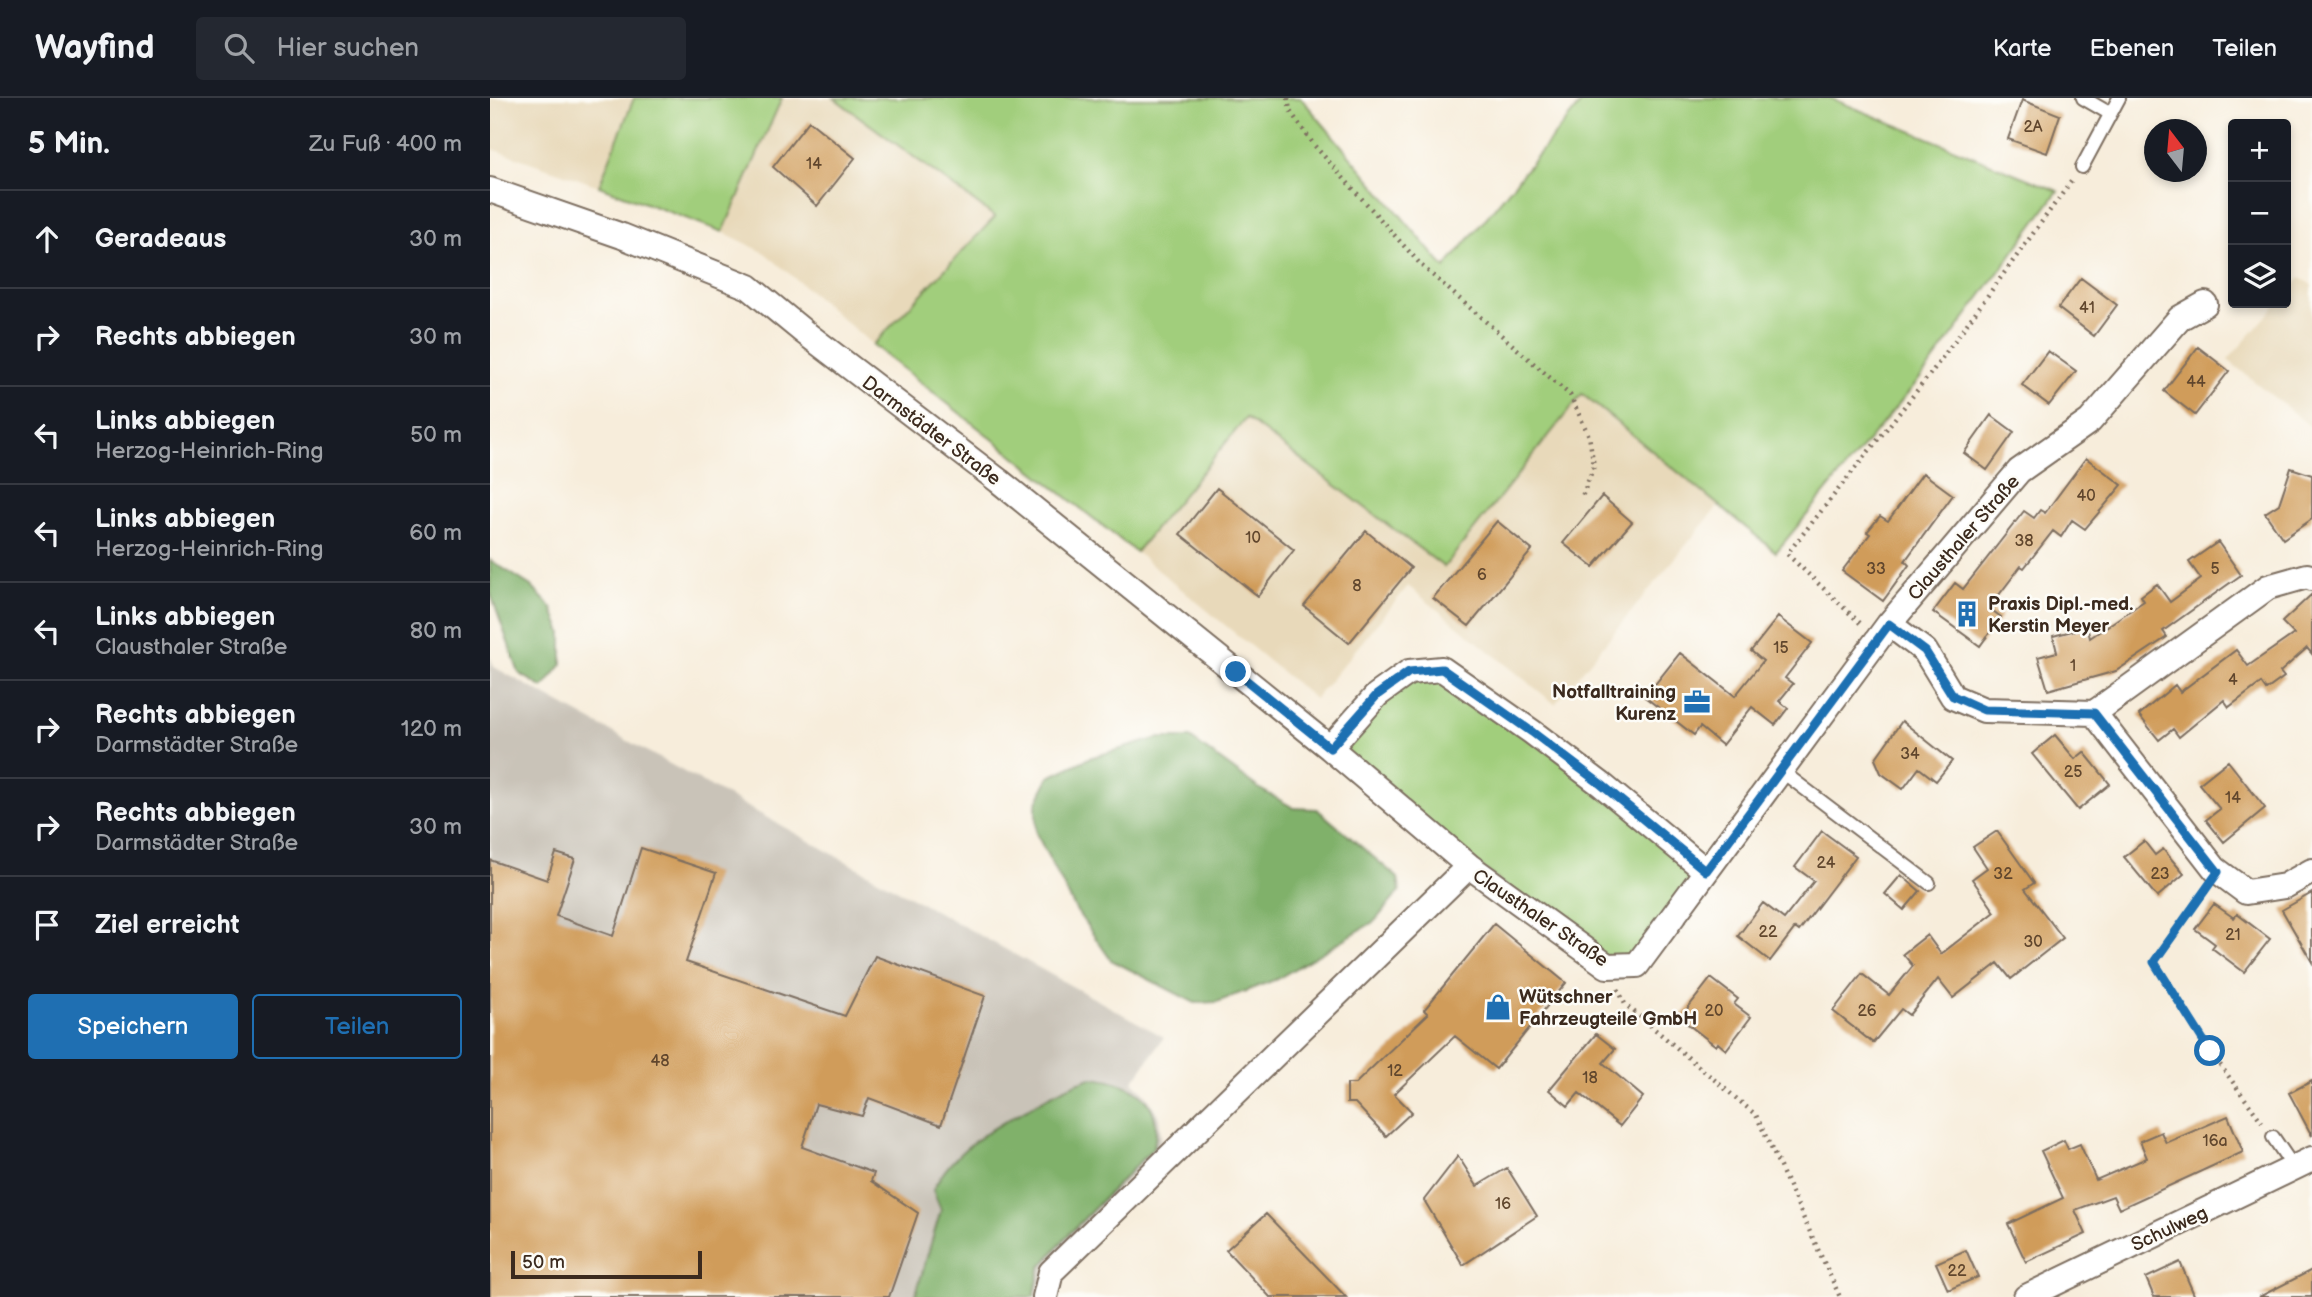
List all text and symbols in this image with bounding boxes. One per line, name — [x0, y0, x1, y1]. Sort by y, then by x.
search box — [196, 17, 686, 80]
text: Wayfind — [35, 28, 154, 68]
icon: search — [220, 29, 258, 67]
text: Hier suchen — [276, 33, 419, 64]
text: Karte — [1993, 34, 2051, 63]
text: Ebenen — [2089, 34, 2174, 63]
text: Teilen — [2212, 34, 2277, 63]
house number: 2A — [2023, 118, 2043, 137]
north arrow — [2144, 119, 2207, 182]
map controls — [2228, 119, 2291, 308]
button: + — [2228, 119, 2291, 182]
text: 5 Min. — [28, 126, 110, 162]
text: Zu Fuß · 400 m — [309, 130, 462, 158]
house number: 14 — [806, 155, 822, 174]
button: − — [2228, 182, 2291, 245]
icon: ahead — [28, 220, 66, 258]
text: Geradeaus — [95, 224, 226, 255]
text: 30 m — [409, 225, 462, 253]
button: layers — [2228, 245, 2291, 308]
house number: 41 — [2079, 299, 2095, 318]
icon: right — [28, 318, 66, 356]
text: Rechts abbiegen — [95, 322, 296, 353]
text: 30 m — [409, 323, 462, 351]
street label: Darmstädter Straße — [857, 372, 1005, 491]
house number: 44 — [2186, 373, 2206, 392]
text: Links abbiegen — [95, 406, 275, 437]
icon: left — [28, 416, 66, 454]
text: 50 m — [410, 421, 462, 449]
text: Herzog-Heinrich-Ring — [95, 437, 323, 465]
street label: Clausthaler Straße — [1903, 470, 2025, 605]
house number: 40 — [2076, 487, 2096, 506]
text: Links abbiegen — [95, 504, 275, 535]
icon: left — [28, 514, 66, 552]
text: 60 m — [409, 519, 462, 547]
house number: 10 — [1245, 529, 1261, 548]
house number: 38 — [2014, 532, 2034, 551]
text: Herzog-Heinrich-Ring — [95, 535, 323, 563]
house number: 33 — [1866, 560, 1886, 579]
house number: 5 — [2210, 560, 2220, 579]
house number: 6 — [1477, 566, 1487, 585]
house number: 8 — [1352, 577, 1362, 596]
place label: Praxis Dipl.-med. Kerstin Meyer — [1988, 593, 2133, 638]
building icon: Praxis Dipl.-med. Kerstin Meyer — [1952, 599, 1982, 629]
text: Links abbiegen — [95, 602, 275, 633]
icon: left — [28, 612, 66, 650]
text: 80 m — [410, 617, 462, 645]
text: Clausthaler Straße — [95, 633, 287, 661]
house number: 15 — [1773, 639, 1789, 658]
route end — [1220, 656, 1251, 687]
house number: 1 — [2070, 657, 2076, 676]
house number: 4 — [2228, 671, 2238, 690]
place label: Notfalltraining Kurenz — [1552, 681, 1677, 726]
office icon: Notfalltraining Kurenz — [1682, 687, 1712, 717]
text: Rechts abbiegen — [95, 700, 296, 731]
icon: right — [28, 710, 66, 748]
text: 120 m — [401, 715, 462, 743]
text: Darmstädter Straße — [95, 731, 298, 759]
house number: 34 — [1900, 745, 1920, 764]
house number: 25 — [2064, 763, 2082, 782]
house number: 14 — [2225, 789, 2241, 808]
text: Rechts abbiegen — [95, 798, 296, 829]
icon: right — [28, 808, 66, 846]
text: 30 m — [409, 813, 462, 841]
text: Darmstädter Straße — [95, 829, 298, 857]
house number: 24 — [1817, 854, 1836, 873]
street label: Clausthaler Straße — [1468, 864, 1612, 972]
house number: 32 — [1993, 865, 2013, 884]
house number: 23 — [2151, 865, 2170, 884]
icon: arrive — [28, 906, 66, 944]
text: Ziel erreicht — [95, 910, 239, 941]
house number: 22 — [1759, 923, 1778, 942]
house number: 21 — [2225, 926, 2241, 945]
house number: 30 — [2023, 933, 2043, 952]
place label: Wütschner Fahrzeugteile GmbH — [1519, 986, 1697, 1031]
shop icon: Wütschner Fahrzeugteile GmbH — [1483, 992, 1513, 1022]
button: Speichern — [28, 994, 238, 1059]
button: Teilen — [252, 994, 462, 1059]
house number: 20 — [1705, 1002, 1723, 1021]
house number: 26 — [1857, 1002, 1877, 1021]
route start — [2194, 1035, 2225, 1066]
house number: 48 — [650, 1052, 670, 1071]
house number: 12 — [1387, 1062, 1403, 1081]
house number: 18 — [1582, 1069, 1598, 1088]
house number: 16a — [2202, 1132, 2228, 1151]
house number: 16 — [1495, 1195, 1511, 1214]
street label: Schulweg — [2128, 1202, 2212, 1257]
scale bar — [511, 1248, 702, 1280]
text: 50 m — [522, 1251, 565, 1274]
house number: 22 — [1948, 1262, 1967, 1281]

